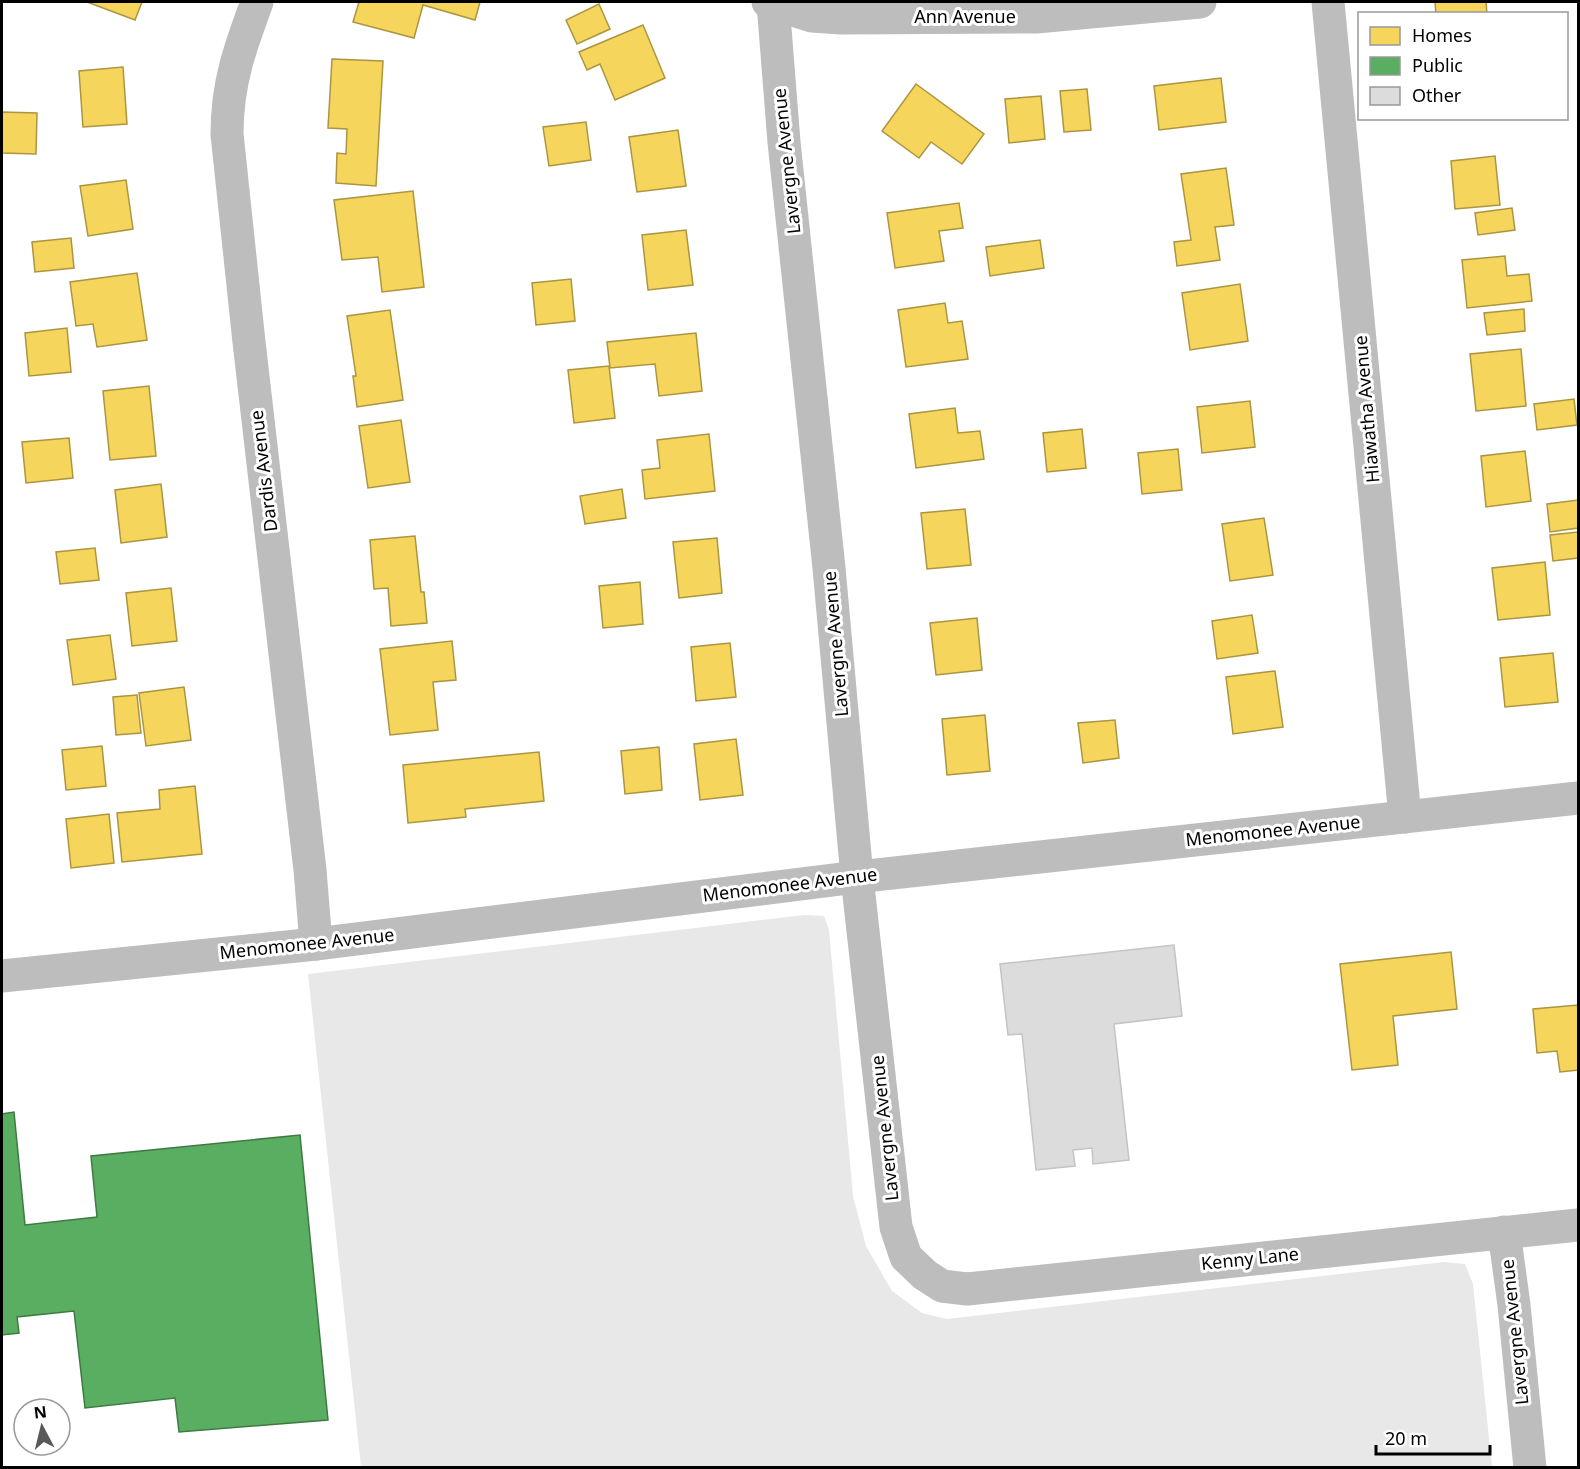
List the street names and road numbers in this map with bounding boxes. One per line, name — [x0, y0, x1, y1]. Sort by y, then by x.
street label: Ann Avenue — [914, 4, 1016, 28]
street label: Lavergne Avenue — [766, 87, 806, 235]
street label: Hiawatha Avenue — [1348, 334, 1384, 484]
street label: Dardis Avenue — [244, 409, 282, 533]
street label: Lavergne Avenue — [817, 570, 853, 718]
street label: Menomonee Avenue — [1184, 809, 1361, 851]
street label: Menomonee Avenue — [701, 861, 878, 907]
street label: Menomonee Avenue — [218, 922, 395, 964]
street label: Lavergne Avenue — [864, 1054, 904, 1202]
street label: Kenny Lane — [1200, 1241, 1300, 1275]
street label: Lavergne Avenue — [1494, 1258, 1534, 1406]

